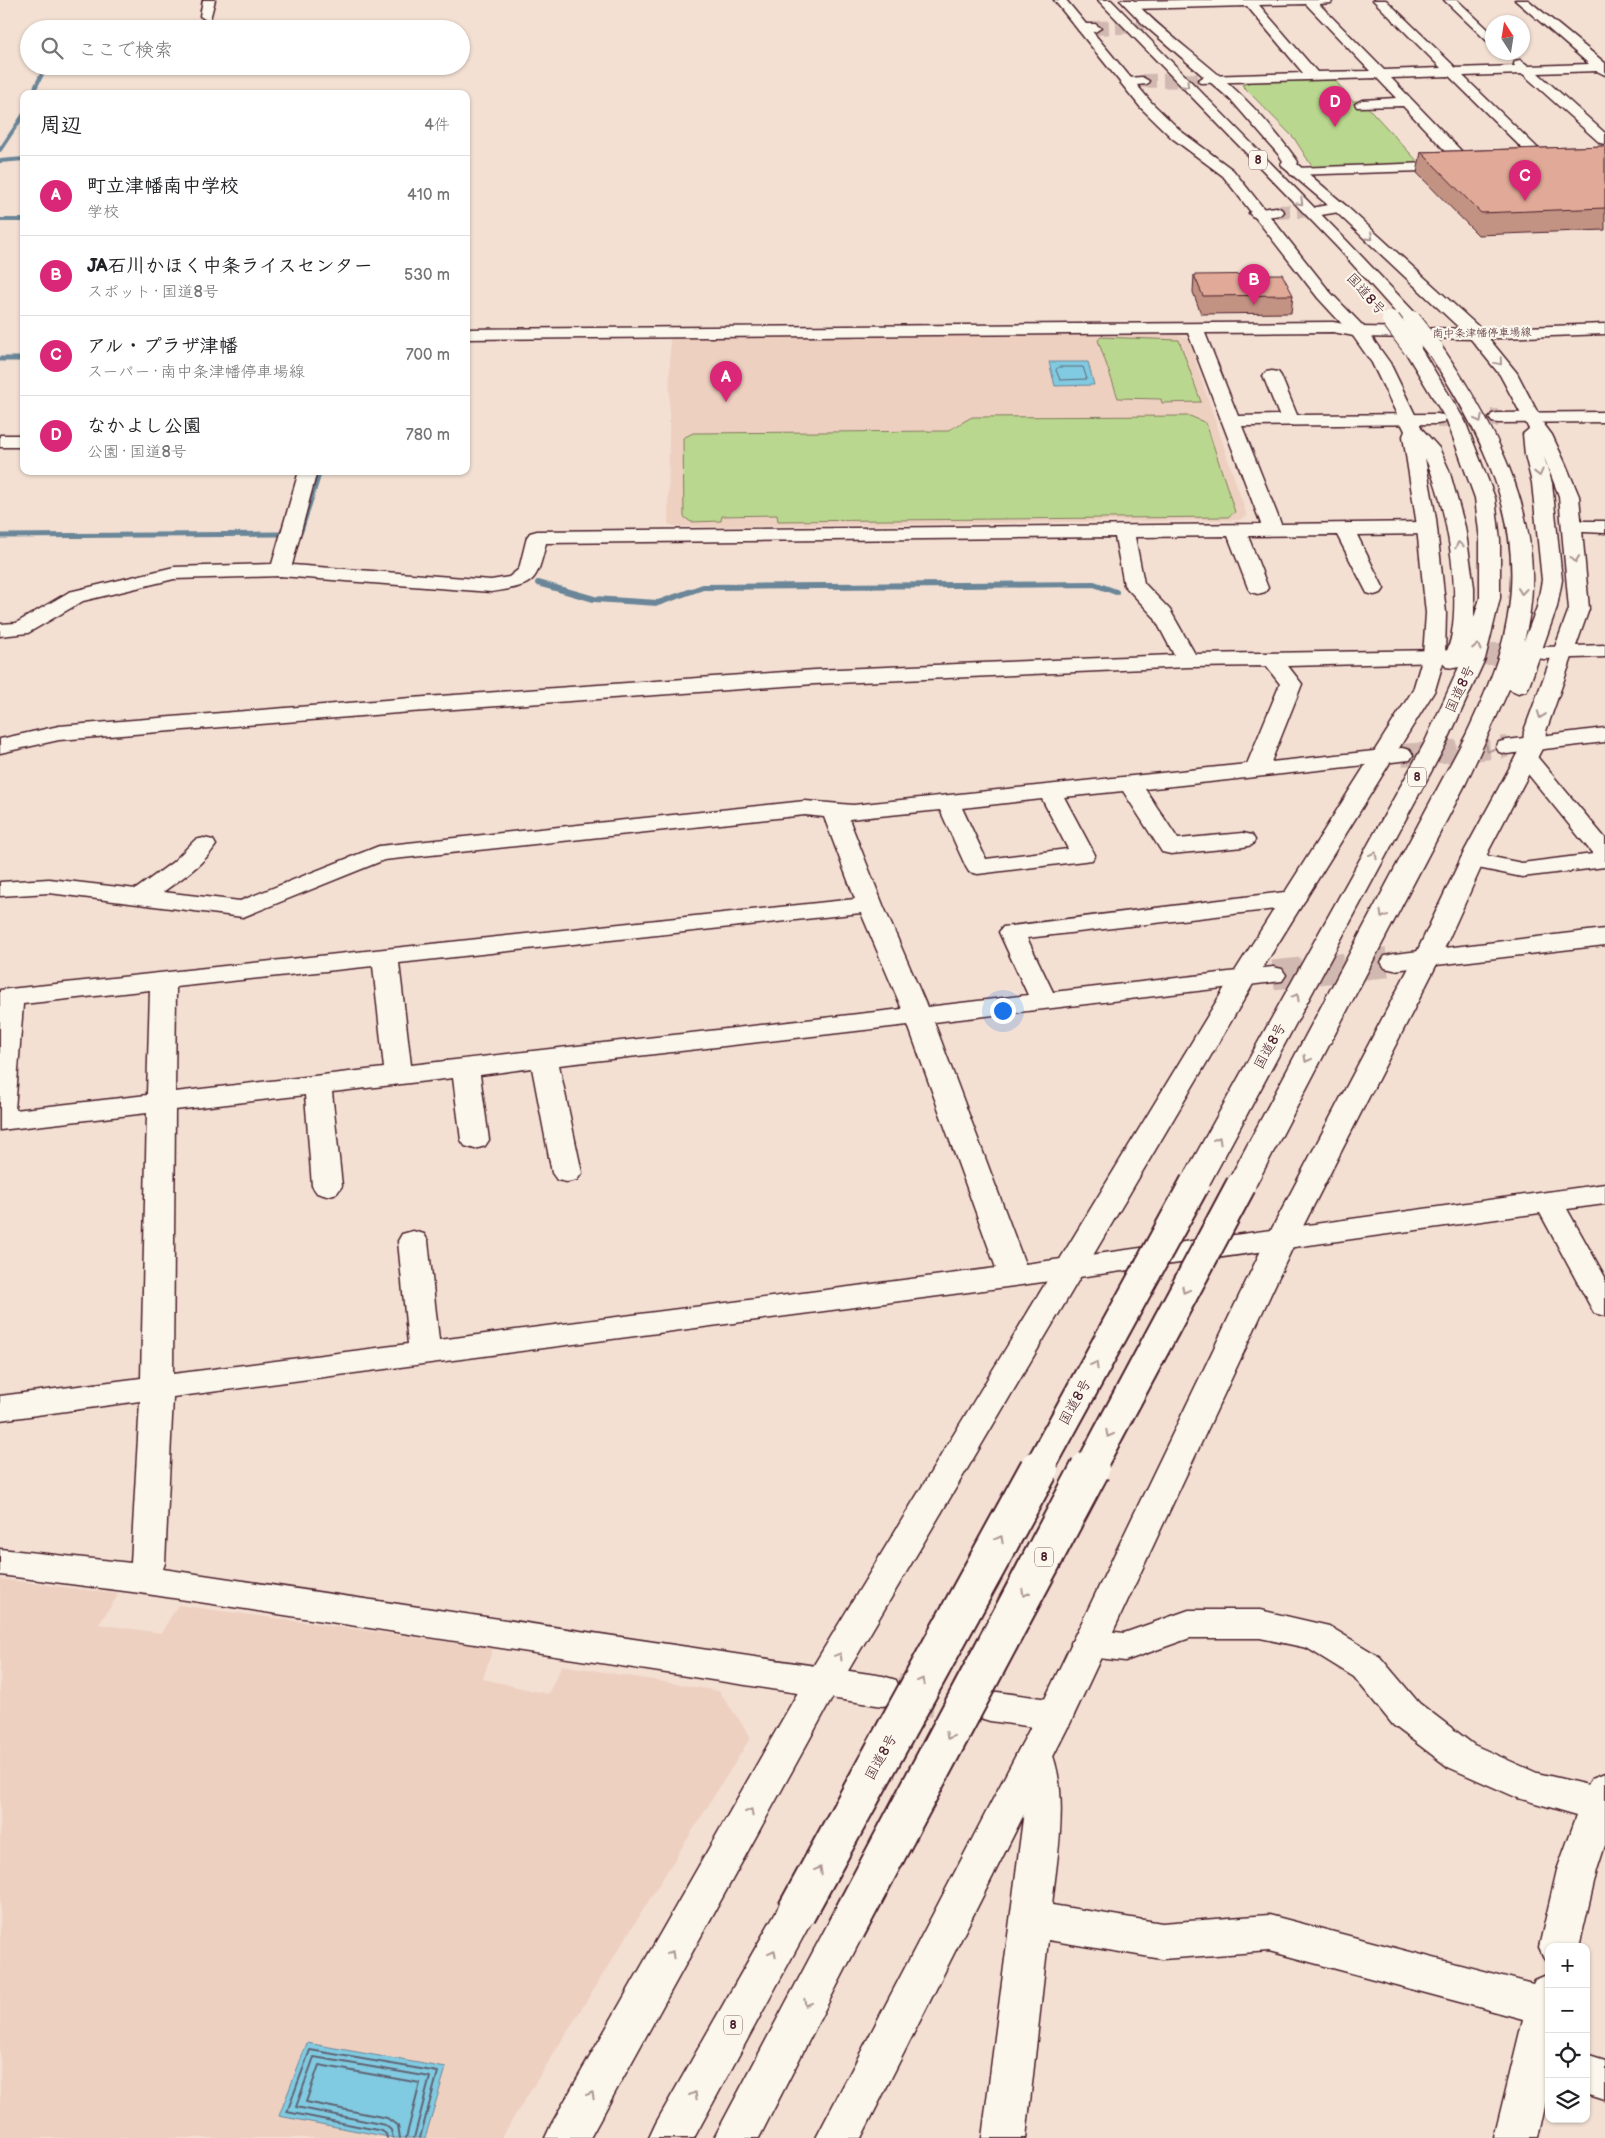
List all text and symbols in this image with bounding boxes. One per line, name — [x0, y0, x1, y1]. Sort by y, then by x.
north arrow — [1485, 15, 1530, 60]
search box — [20, 20, 470, 75]
icon: search — [38, 34, 66, 62]
text: ここで検索 — [78, 39, 173, 62]
one-way arrow — [1181, 79, 1190, 88]
pin: D — [1319, 86, 1351, 127]
text: 周辺 — [40, 113, 82, 138]
text: 4件 — [424, 116, 450, 135]
road number: 8 — [1249, 150, 1267, 170]
pin: C — [1509, 160, 1541, 201]
text: 町立津幡南中学校 — [87, 175, 239, 198]
text: A — [51, 186, 61, 205]
text: 410 m — [407, 186, 450, 205]
one-way arrow — [1294, 196, 1303, 205]
text: 学校 — [87, 203, 119, 222]
one-way arrow — [1365, 231, 1374, 240]
text: JA石川かほく中条ライスセンター — [87, 255, 372, 278]
pin: B — [1238, 264, 1270, 305]
text: B — [50, 266, 62, 285]
text: 530 m — [404, 266, 450, 285]
street label: 国道8号 — [1343, 270, 1389, 318]
text: スポット · 国道8号 — [87, 283, 219, 302]
street label: 南中条津幡停車場線 — [1432, 326, 1532, 340]
text: アル・プラザ津幡 — [87, 335, 238, 358]
text: C — [50, 346, 62, 365]
text: 700 m — [406, 346, 450, 365]
one-way arrow — [1493, 356, 1502, 365]
pin: A — [710, 361, 742, 402]
text: スーパー · 南中条津幡停車場線 — [87, 363, 305, 382]
one-way arrow — [1473, 414, 1483, 423]
text: なかよし公園 — [87, 415, 201, 438]
text: D — [50, 426, 62, 445]
text: 780 m — [406, 426, 450, 445]
text: 公園 · 国道8号 — [87, 443, 187, 462]
one-way arrow — [1533, 468, 1544, 477]
one-way arrow — [1454, 541, 1465, 550]
one-way arrow — [1569, 555, 1580, 563]
one-way arrow — [1516, 588, 1527, 596]
one-way arrow — [1472, 643, 1482, 651]
street label: 国道8号 — [1442, 663, 1478, 715]
one-way arrow — [1537, 710, 1547, 719]
one-way arrow — [1485, 744, 1495, 753]
road number: 8 — [1408, 768, 1426, 786]
one-way arrow — [1368, 851, 1378, 860]
one-way arrow — [1380, 910, 1390, 919]
one-way arrow — [1290, 994, 1300, 1003]
your location — [990, 998, 1016, 1024]
street label: 国道8号 — [1250, 1020, 1290, 1072]
one-way arrow — [1303, 1054, 1313, 1063]
one-way arrow — [1212, 1136, 1222, 1145]
one-way arrow — [1181, 1285, 1191, 1294]
one-way arrow — [1089, 1362, 1099, 1371]
street label: 国道8号 — [1055, 1376, 1095, 1428]
one-way arrow — [1105, 1428, 1115, 1437]
one-way arrow — [994, 1535, 1004, 1544]
road number: 8 — [1035, 1548, 1053, 1566]
one-way arrow — [1021, 1587, 1031, 1596]
one-way arrow — [833, 1652, 843, 1661]
one-way arrow — [916, 1678, 926, 1687]
street label: 国道8号 — [861, 1731, 901, 1783]
one-way arrow — [945, 1731, 955, 1740]
one-way arrow — [744, 1808, 754, 1817]
one-way arrow — [813, 1866, 823, 1875]
map controls — [1545, 1943, 1590, 2123]
button: + — [1545, 1943, 1590, 1988]
one-way arrow — [664, 1950, 674, 1959]
one-way arrow — [767, 1950, 777, 1959]
button: − — [1545, 1988, 1590, 2033]
one-way arrow — [803, 1998, 813, 2007]
road number: 8 — [724, 2016, 742, 2034]
button: locate — [1545, 2033, 1590, 2078]
button: layers — [1545, 2078, 1590, 2123]
one-way arrow — [585, 2092, 595, 2101]
one-way arrow — [688, 2092, 698, 2101]

